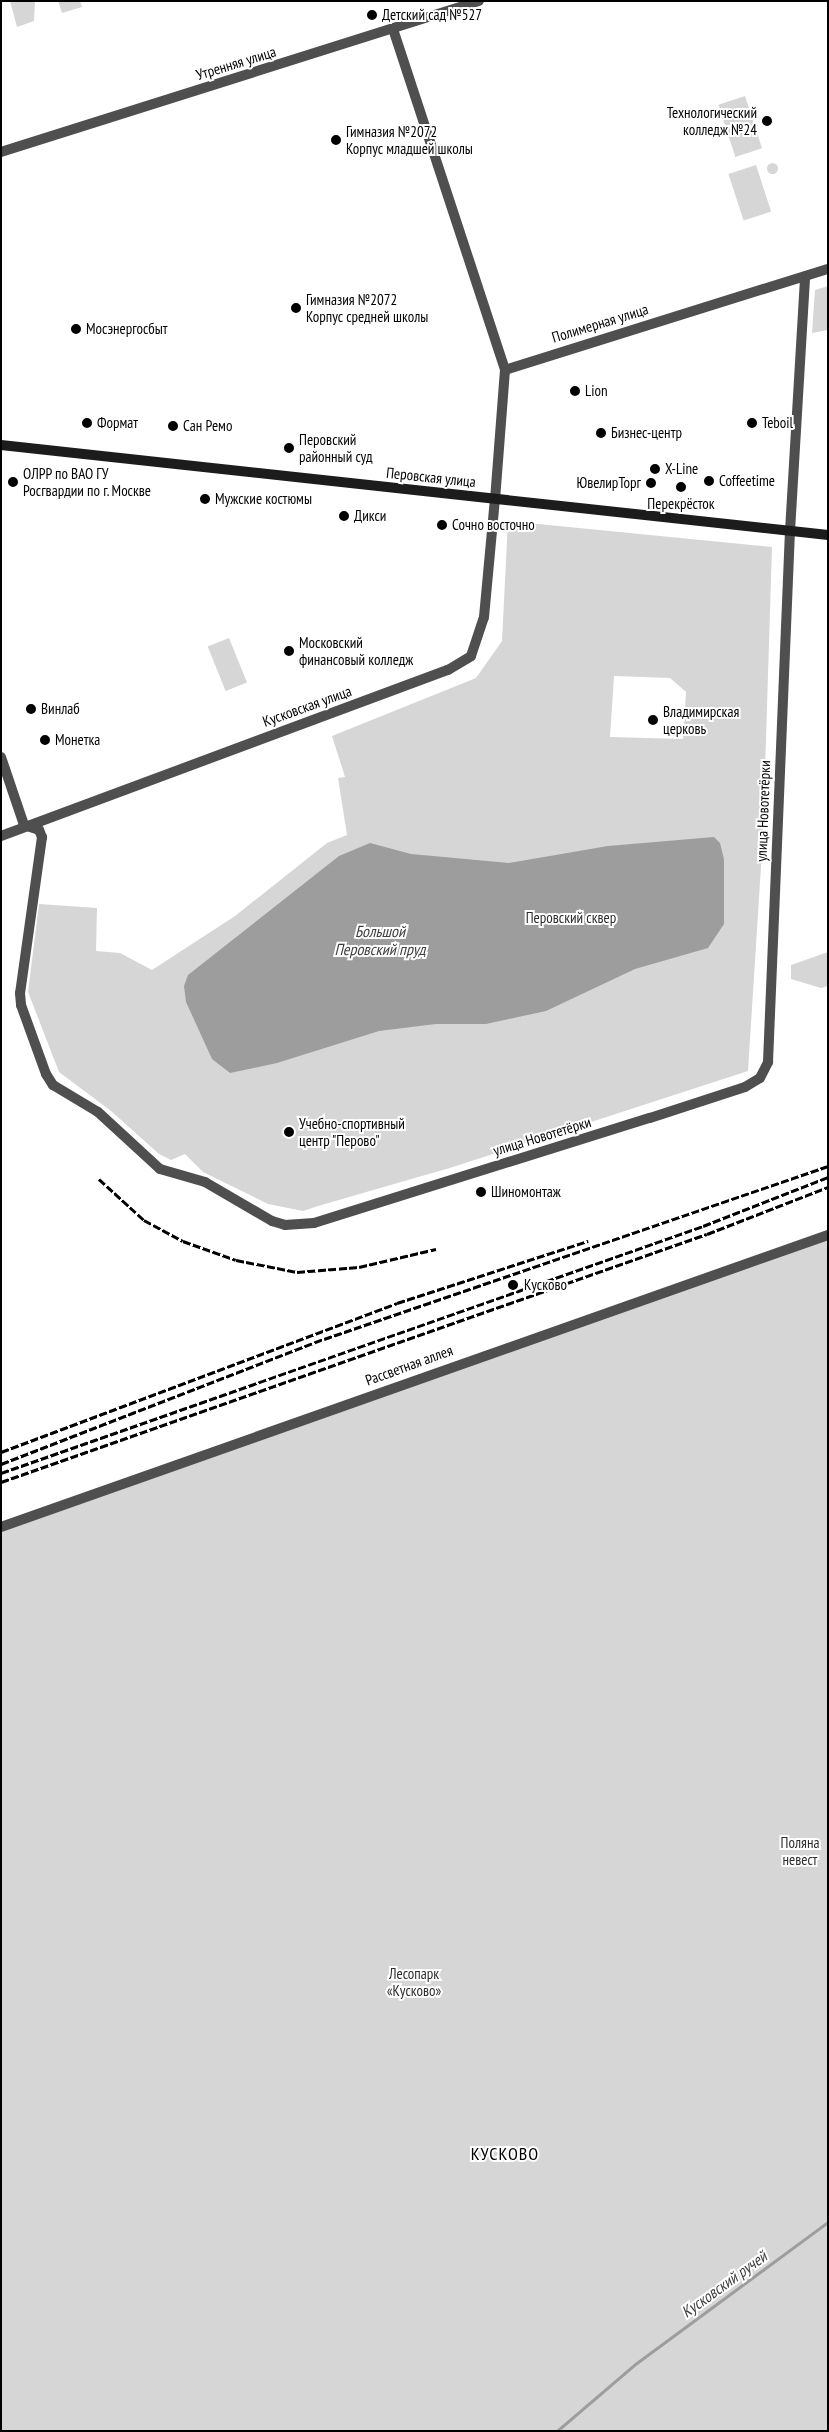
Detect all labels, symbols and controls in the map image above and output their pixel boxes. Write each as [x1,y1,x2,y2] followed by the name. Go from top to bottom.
[382,6,482,24] place label: Детский сад №527
[366,9,378,21] marker: Детский сад №527
[194,42,278,84] street label: Утренняя улица
[667,103,757,138] place label: Технологический колледж №24
[761,115,773,127] marker: Технологический колледж №24
[346,122,473,157] place label: Гимназия №2072 Корпус младшей школы
[330,134,342,146] marker: Гимназия №2072 Корпус младшей школы
[306,290,428,325] place label: Гимназия №2072 Корпус средней школы
[550,300,650,346] street label: Полимерная улица
[290,302,302,314] marker: Гимназия №2072 Корпус средней школы
[86,320,168,338] place label: Мосэнергосбыт
[70,323,82,335] marker: Мосэнергосбыт
[585,382,608,400] place label: Lion
[569,385,581,397] marker: Lion
[97,414,138,432] place label: Формат
[762,414,793,432] place label: Teboil
[81,417,93,429] marker: Формат
[183,417,232,435] place label: Сан Ремо
[746,417,758,429] marker: Teboil
[167,420,179,432] marker: Сан Ремо
[611,424,682,442] place label: Бизнес-центр
[595,427,607,439] marker: Бизнес-центр
[299,430,373,465] place label: Перовский районный суд
[283,442,295,454] marker: Перовский районный суд
[665,460,698,478] place label: X-Line
[385,463,477,491] street label: Перовская улица
[649,463,661,475] marker: X-Line
[23,464,152,499] place label: ОЛРР по ВАО ГУ Росгвардии по г. Москве
[719,472,775,490] place label: Coffeetime
[576,474,641,492] place label: ЮвелирТорг
[703,475,715,487] marker: Coffeetime
[7,476,19,488] marker: ОЛРР по ВАО ГУ Росгвардии по г. Москве
[645,477,657,489] marker: ЮвелирТорг
[675,481,687,493] marker: Перекрёсток
[215,490,312,508] place label: Мужские костюмы
[199,493,211,505] marker: Мужские костюмы
[647,495,715,513] place label: Перекрёсток
[354,507,386,525] place label: Дикси
[338,510,350,522] marker: Дикси
[452,516,535,534] place label: Сочно восточно
[436,519,448,531] marker: Сочно восточно
[299,633,413,668] place label: Московский финансовый колледж
[283,645,295,657] marker: Московский финансовый колледж
[260,682,354,730] street label: Кусковская улица
[41,700,80,718] place label: Винлаб
[663,702,739,737] place label: Владимирская церковь
[25,703,37,715] marker: Винлаб
[647,714,659,726] marker: Владимирская церковь
[55,731,100,749] place label: Монетка
[39,734,51,746] marker: Монетка
[752,760,774,862] street label: улица Новотетёрки
[526,909,616,927] park label: Перовский сквер
[334,921,426,959] water label: Большой Перовский пруд
[491,1113,593,1159] street label: улица Новотетёрки
[299,1114,405,1149] place label: Учебно-спортивный центр "Перово"
[283,1126,295,1138] marker: Учебно-спортивный центр "Перово"
[491,1183,561,1201] place label: Шиномонтаж
[475,1186,487,1198] marker: Шиномонтаж
[524,1276,567,1294] place label: Кусково
[506,1278,520,1292] marker: Кусково
[363,1341,455,1389] street label: Рассветная аллея
[781,1833,819,1868] park label: Поляна невест
[387,1964,441,1999] park label: Лесопарк «Кусково»
[470,2143,540,2165] district label: КУСКОВО
[678,2247,770,2321] water label: Кусковский ручей

